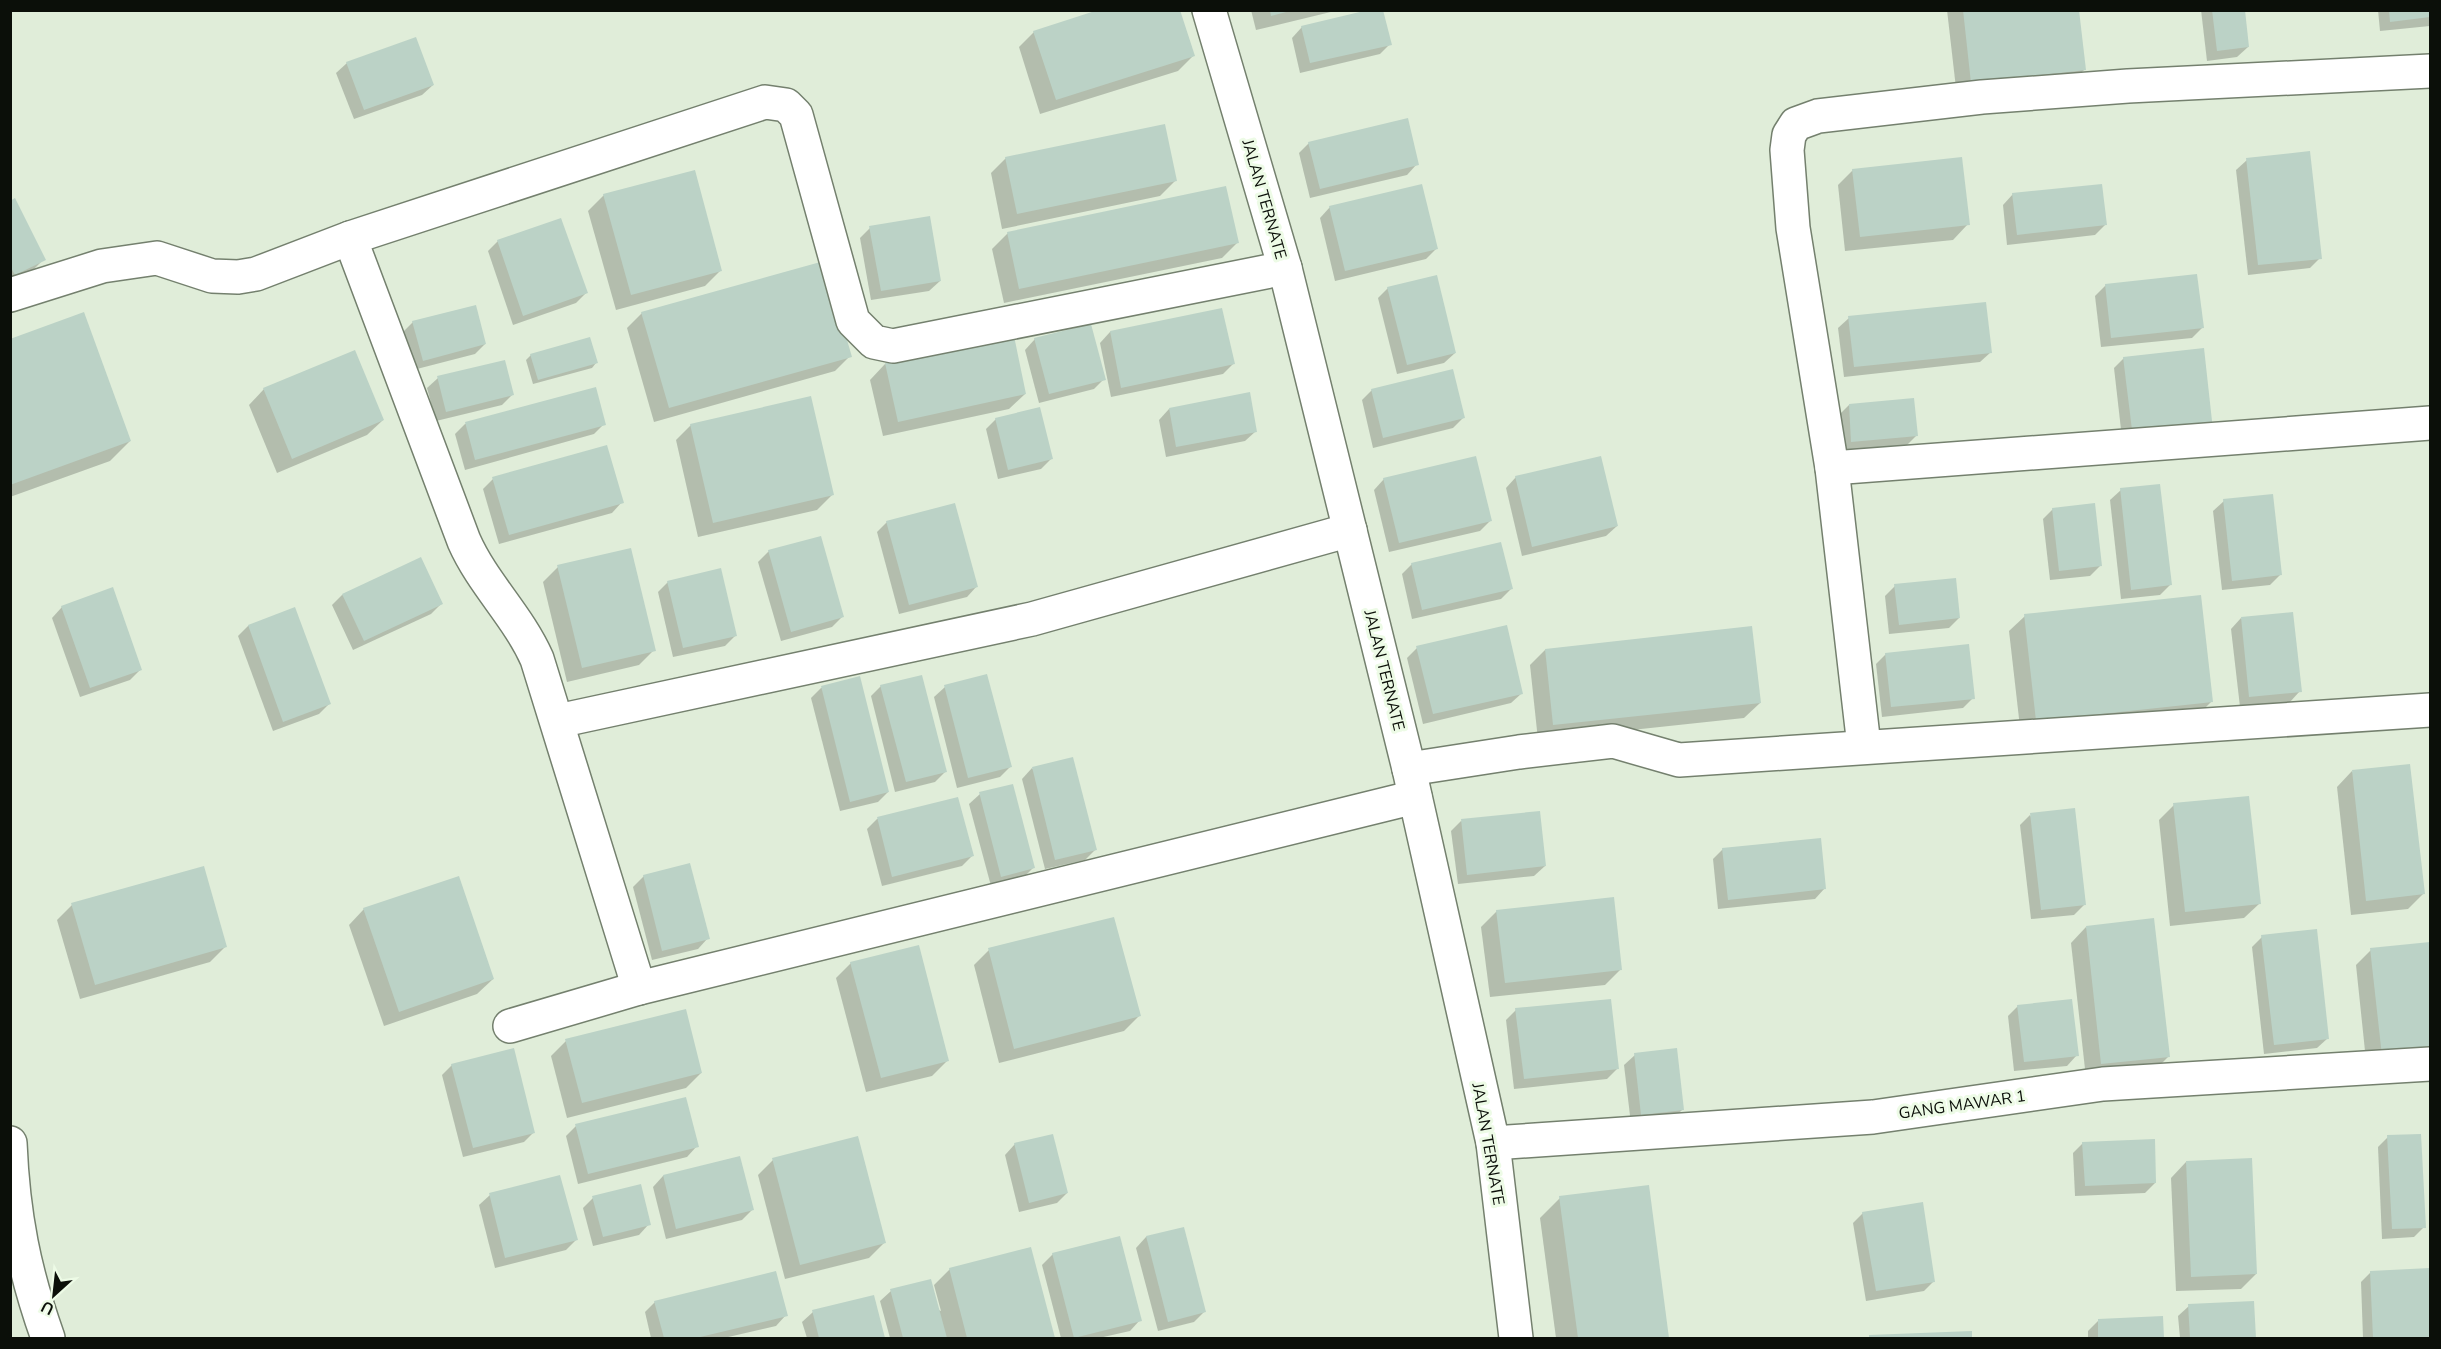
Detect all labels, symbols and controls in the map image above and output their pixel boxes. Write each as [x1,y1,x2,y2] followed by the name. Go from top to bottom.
[1236,136,1292,262] street label: JALAN TERNATE
[1358,607,1410,733] street label: JALAN TERNATE
[1466,1080,1510,1207] street label: JALAN TERNATE
[1897,1085,2027,1125] street label: GANG MAWAR 1
[24,1265,84,1325] north arrow
[37,1295,58,1320] text: U

